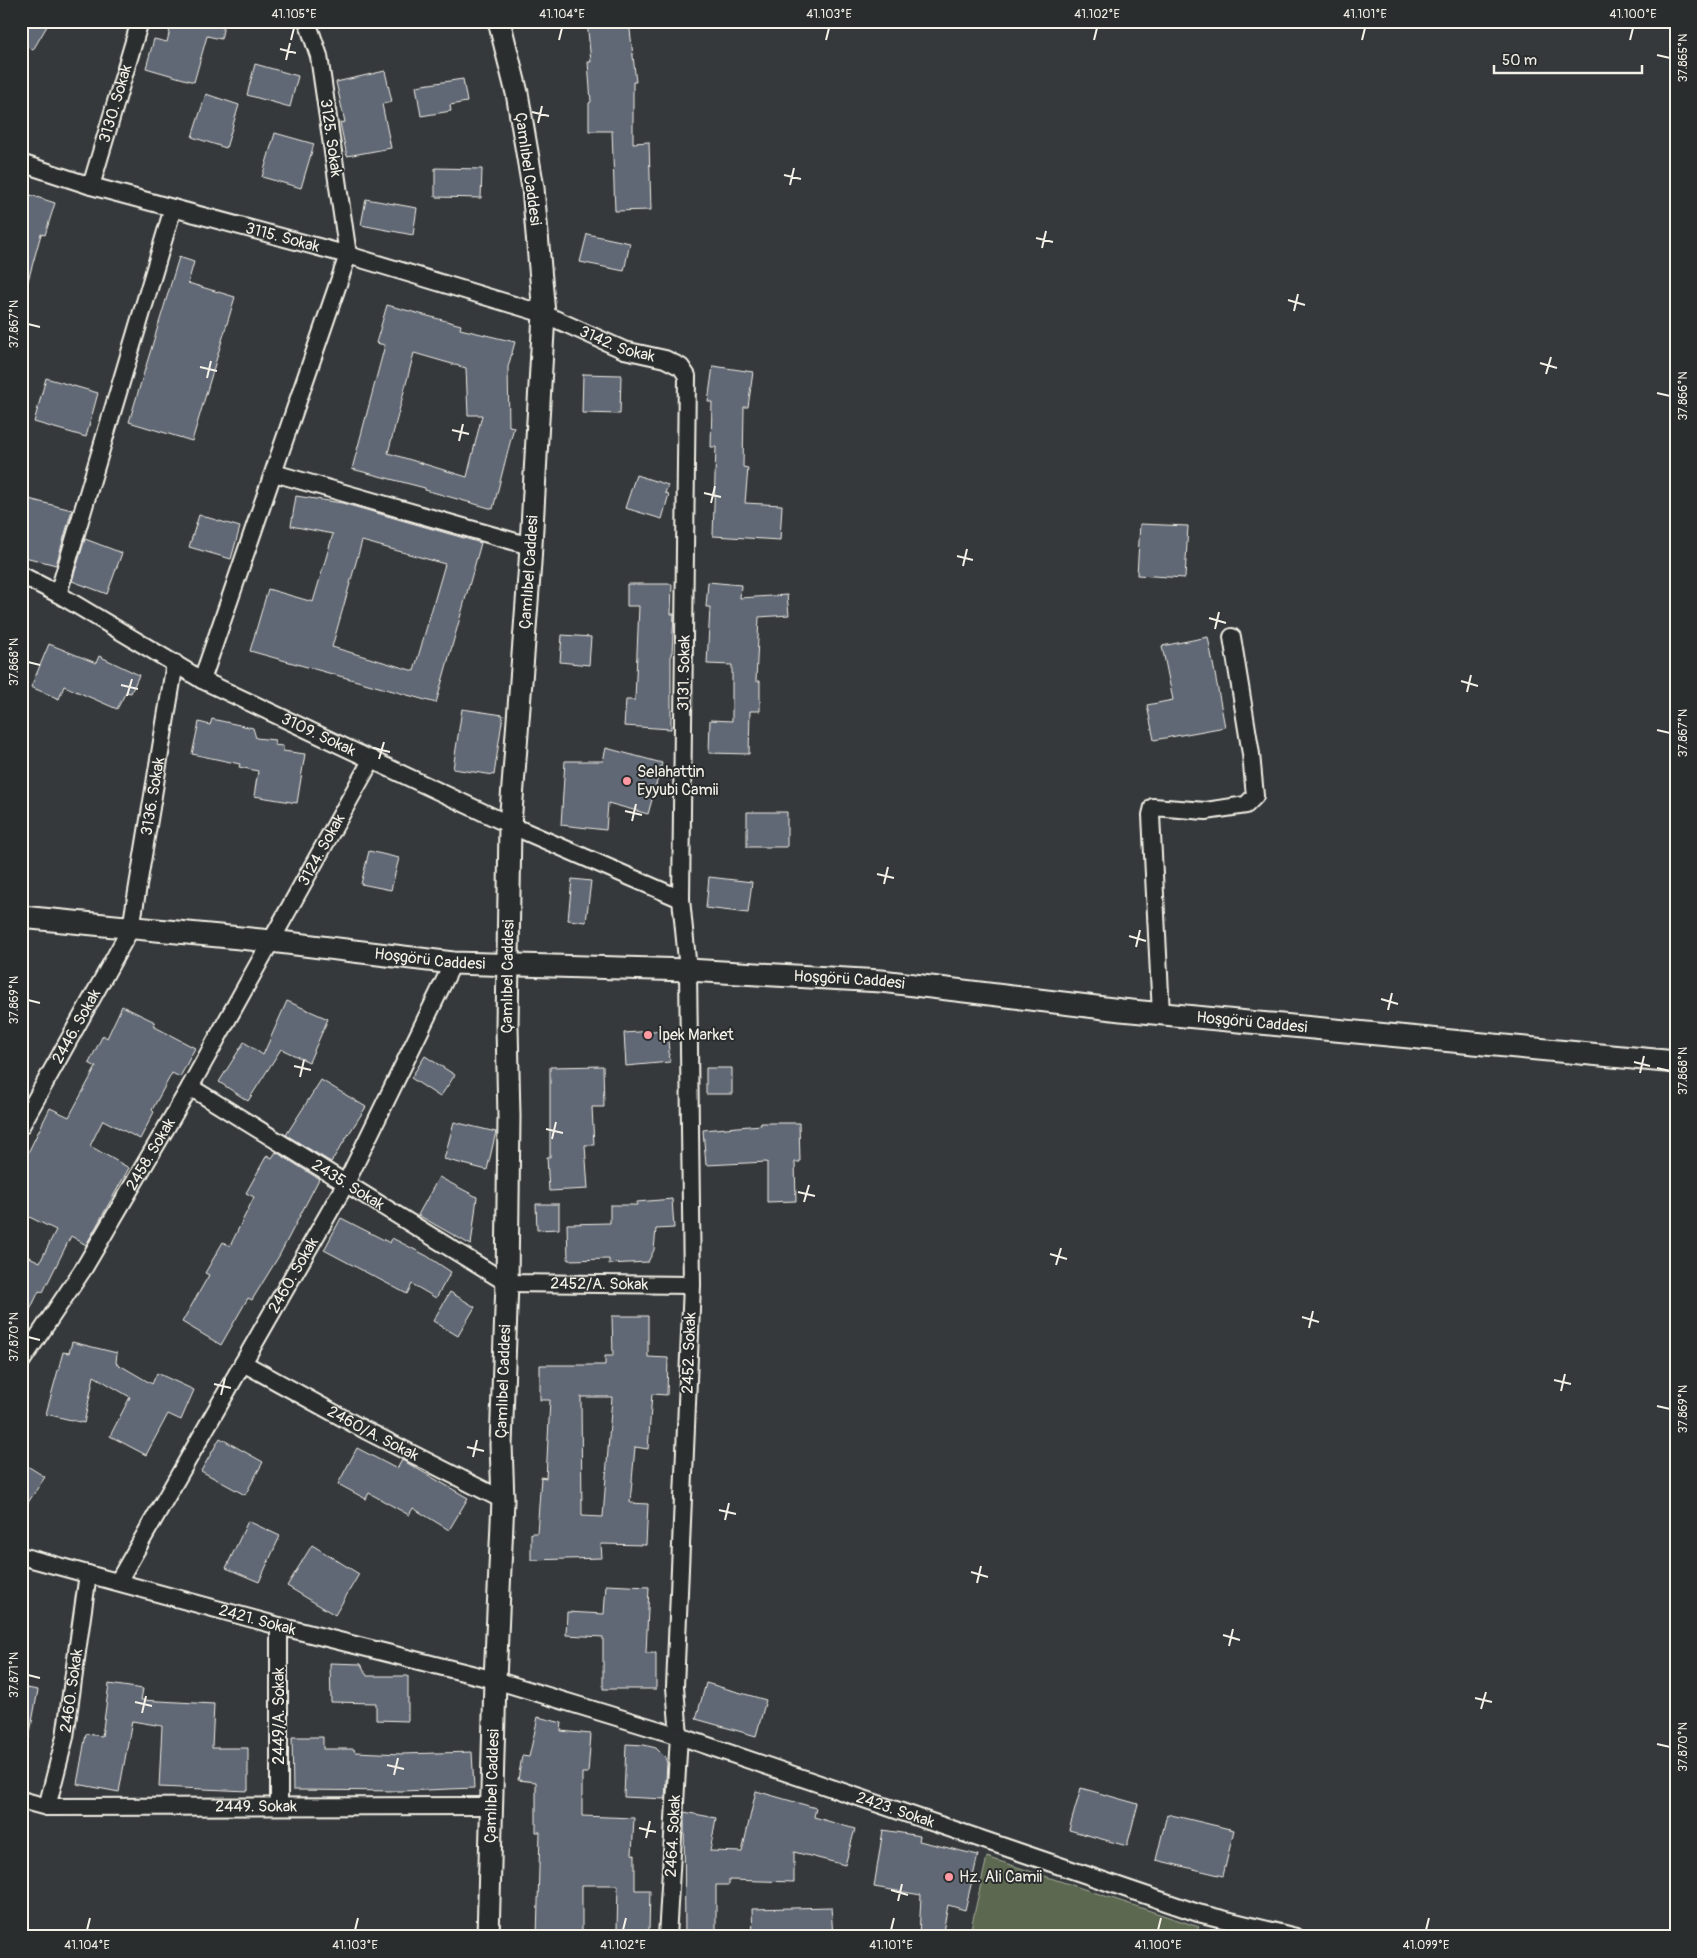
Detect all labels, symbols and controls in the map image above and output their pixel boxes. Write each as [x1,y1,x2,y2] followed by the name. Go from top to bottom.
[271,7,317,22] text: 41.105°E
[539,7,585,22] text: 41.104°E
[806,7,852,22] text: 41.103°E
[1074,7,1120,22] text: 41.102°E
[1343,7,1387,22] text: 41.101°E
[1610,7,1656,22] text: 41.100°E
[1676,34,1691,82] text: 37.865°N
[1494,42,1642,74] scale bar
[1502,51,1537,70] text: 50 m
[94,62,137,145] street label: 3130. Sokak
[316,98,346,179] street label: 3125. Sokak
[510,111,546,227] street label: Çamlıbel Caddesi
[243,218,322,257] street label: 3115. Sokak
[7,300,22,348] text: 37.867°N
[576,321,657,367] street label: 3142. Sokak
[1676,371,1691,421] text: 37.866°N
[515,515,543,630] street label: Çamlıbel Caddesi
[673,634,695,711] street label: 3131. Sokak
[7,638,22,686] text: 37.868°N
[278,709,359,761] street label: 3109. Sokak
[1676,709,1691,757] text: 37.867°N
[137,755,169,837] street label: 3136. Sokak
[637,762,719,800] place label: Selahattin Eyyubi Camii
[621,775,633,787] marker: Selahattin Eyyubi Camii
[294,810,350,889] street label: 3124. Sokak
[497,919,519,1034] street label: Çamlıbel Caddesi
[373,944,486,974] street label: Hoşgörü Caddesi
[793,966,906,994] street label: Hoşgörü Caddesi
[7,976,22,1024] text: 37.869°N
[48,985,105,1067] street label: 2446. Sokak
[1195,1007,1308,1037] street label: Hoşgörü Caddesi
[658,1025,734,1045] place label: İpek Market
[642,1029,654,1041] marker: İpek Market
[1676,1047,1691,1095] text: 37.868°N
[122,1114,180,1194] street label: 2458. Sokak
[308,1155,388,1215] street label: 2435. Sokak
[264,1233,323,1317] street label: 2460. Sokak
[550,1273,649,1295] street label: 2452/A. Sokak
[7,1312,22,1362] text: 37.870°N
[678,1312,700,1394] street label: 2452. Sokak
[491,1324,515,1439] street label: Çamlıbel Caddesi
[1676,1385,1691,1433] text: 37.869°N
[324,1401,422,1466] street label: 2460/A. Sokak
[217,1600,298,1640] street label: 2421. Sokak
[56,1647,87,1734] street label: 2460. Sokak
[7,1652,22,1698] text: 37.871°N
[269,1667,289,1765] street label: 2449/A. Sokak
[1676,1722,1691,1772] text: 37.870°N
[481,1729,504,1843] street label: Çamlıbel Caddesi
[854,1787,937,1833] street label: 2423. Sokak
[661,1794,685,1878] street label: 2464. Sokak
[215,1796,297,1817] street label: 2449. Sokak
[959,1867,1042,1887] place label: Hz. Ali Camii
[943,1871,955,1883] marker: Hz. Ali Camii
[64,1938,110,1953] text: 41.104°E
[332,1938,378,1953] text: 41.103°E
[600,1938,646,1953] text: 41.102°E
[869,1938,913,1953] text: 41.101°E
[1135,1938,1181,1953] text: 41.100°E
[1403,1938,1449,1953] text: 41.099°E

